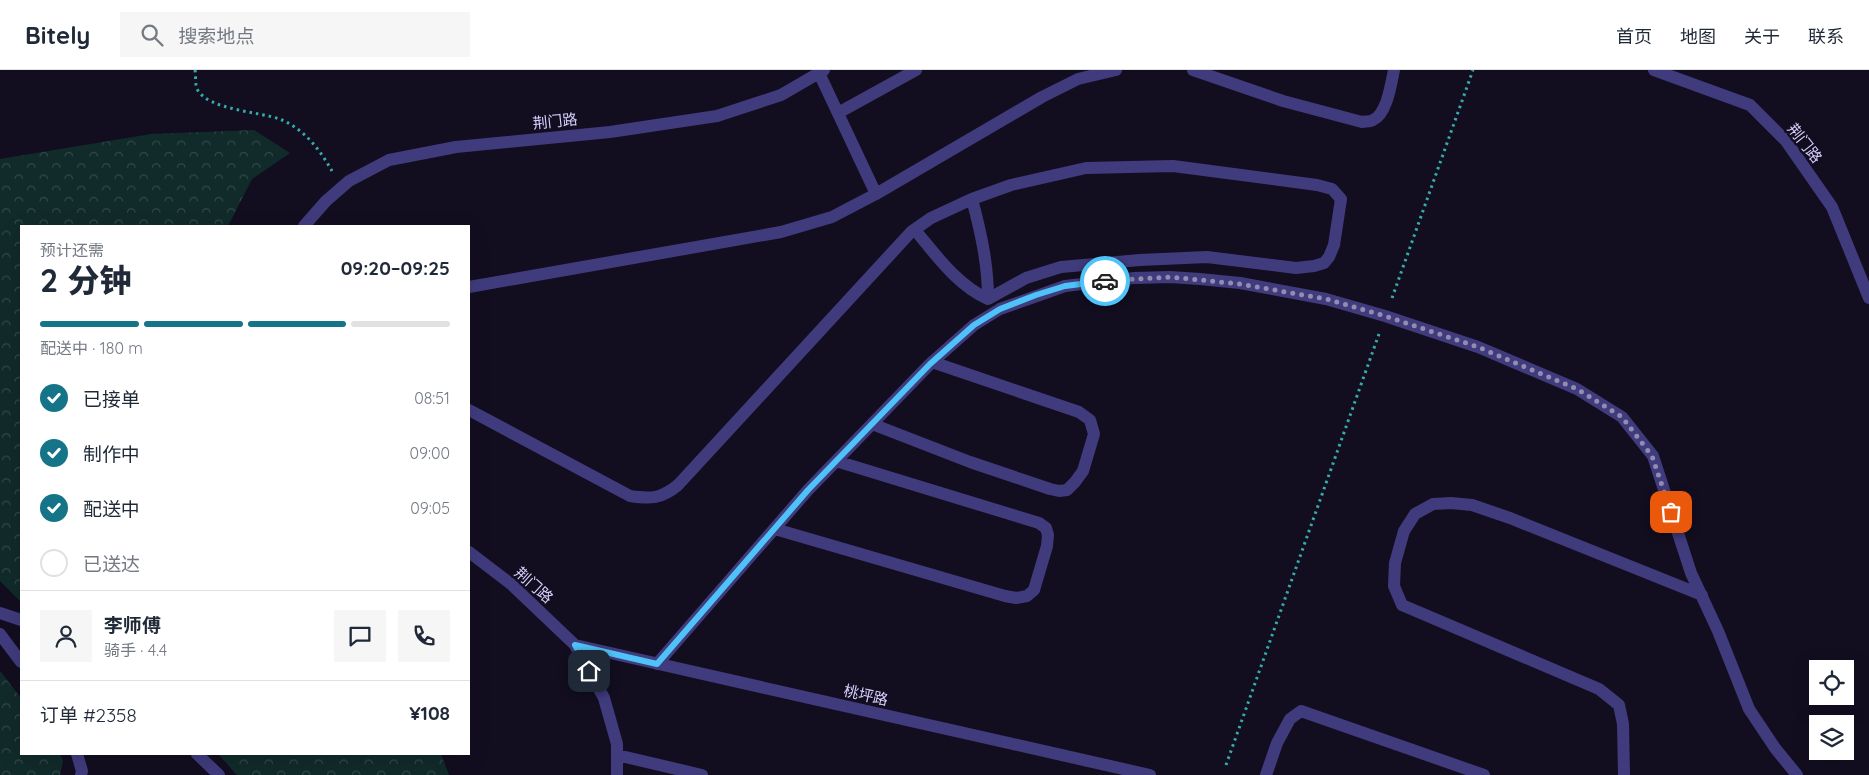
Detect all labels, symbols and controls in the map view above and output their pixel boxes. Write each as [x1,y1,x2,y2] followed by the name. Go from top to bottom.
[120,12,470,57] search box
[25,20,90,50] text: Bitely
[138,21,166,49] icon: search
[178,24,254,48] text: 搜索地点
[1616,25,1652,48] text: 首页
[1680,25,1716,48] text: 地图
[1744,25,1780,48] text: 关于
[1808,25,1844,48] text: 联系
[532,109,578,133] street label: 荆门路
[1784,119,1826,167] street label: 荆门路
[40,240,104,260] text: 预计还需
[341,256,450,280] text: 09:20–09:25
[1080,256,1130,306] courier
[40,260,131,300] text: 2 分钟
[1091,267,1119,295] icon: car
[40,338,143,358] text: 配送中 · 180 m
[40,384,68,412] icon: check
[83,387,140,411] text: 已接单
[414,388,450,408] text: 08:51
[40,439,68,467] icon: check
[83,442,140,466] text: 制作中
[410,443,450,463] text: 09:00
[1650,491,1692,533] pin
[40,494,68,522] icon: check
[83,497,140,521] text: 配送中
[410,498,450,518] text: 09:05
[1657,498,1685,526] icon: bag
[83,552,140,576] text: 已送达
[511,563,557,607] street label: 荆门路
[40,610,92,662] button: person
[334,610,386,662] button: chat
[398,610,450,662] button: phone
[104,613,161,637] text: 李师傅
[104,640,167,660] text: 骑手 · 4.4
[568,650,610,692] pin
[575,657,603,685] icon: home
[1809,660,1854,760] map controls
[1809,660,1854,705] button: locate
[842,681,890,709] street label: 桃坪路
[409,701,450,725] text: ¥108
[40,703,137,727] text: 订单 #2358
[1809,715,1854,760] button: layers

